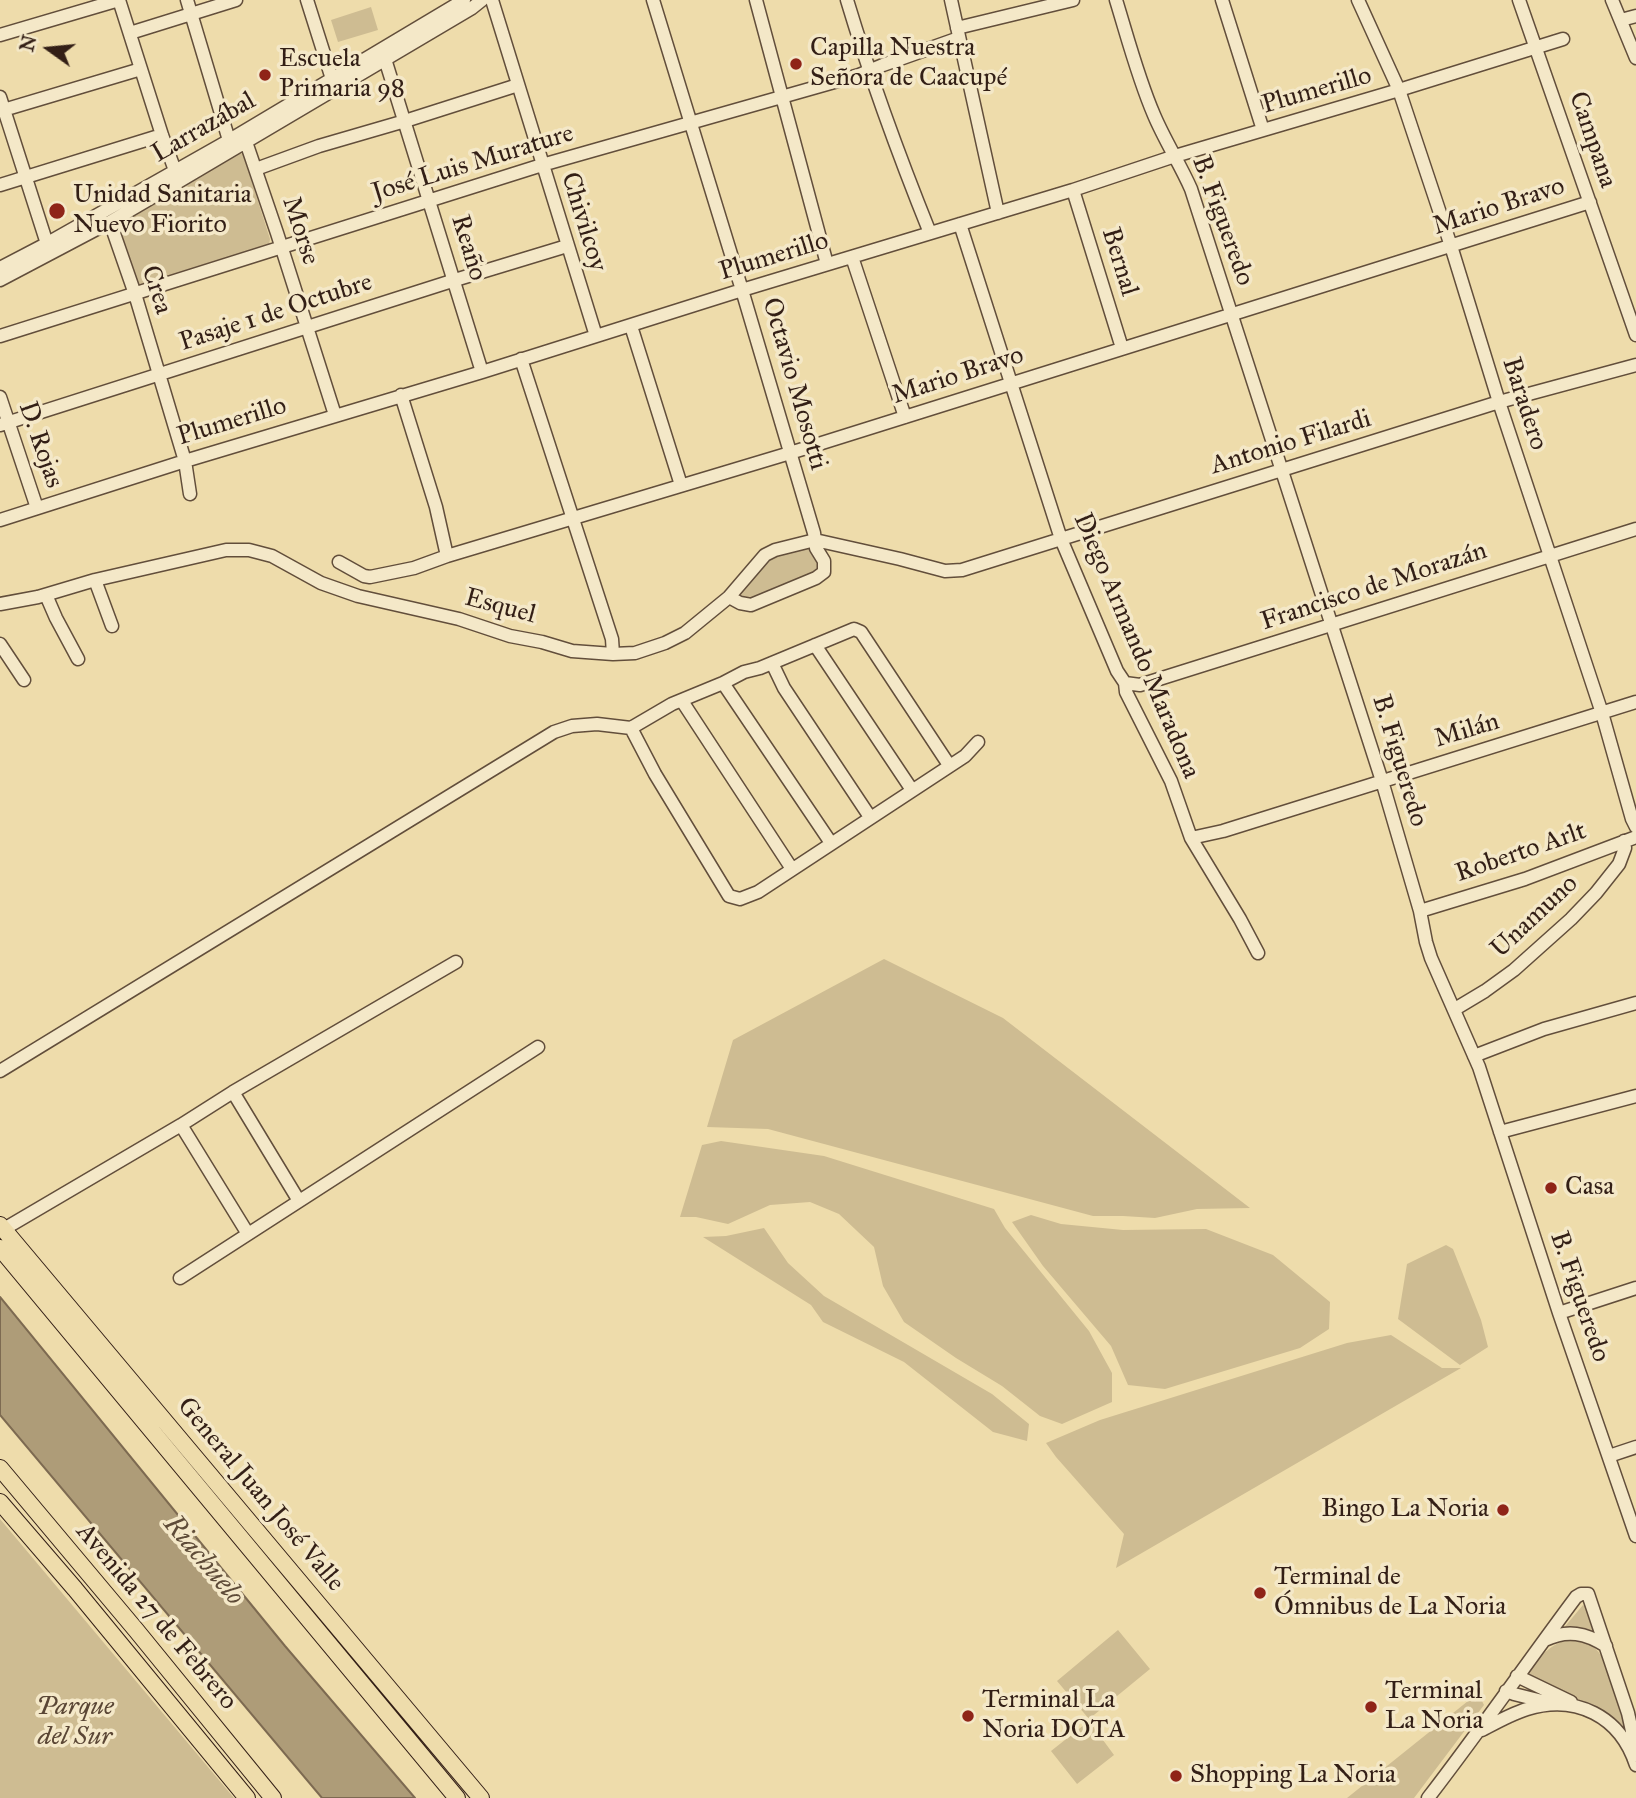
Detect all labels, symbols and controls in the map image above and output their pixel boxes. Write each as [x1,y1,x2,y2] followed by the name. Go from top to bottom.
[14,14,84,84] north arrow
[15,33,41,54] text: N
[810,33,1007,94] place label: Capilla Nuestra Señora de Caacupé
[279,44,405,106] place label: Escuela Primaria 98
[788,56,804,72] marker: Capilla Nuestra Señora de Caacupé
[1259,61,1375,121] street label: Plumerillo
[257,67,273,83] marker: Escuela Primaria 98
[147,86,261,170] street label: Larrazábal
[1561,88,1623,192] street label: Campana
[368,119,578,209] street label: José Luis Murature
[1184,152,1260,290] street label: B. Figueredo
[553,169,613,275] street label: Chivilcoy
[1429,171,1569,243] street label: Mario Bravo
[73,180,252,242] place label: Unidad Sanitaria Nuevo Fiorito
[274,193,326,269] street label: Morse
[47,201,67,221] marker: Unidad Sanitaria Nuevo Fiorito
[443,211,493,285] street label: Reaño
[1094,224,1144,300] street label: Bernal
[716,226,832,288] street label: Plumerillo
[134,262,178,318] street label: Crea
[176,267,376,359] street label: Pasaje 1 de Octubre
[755,294,833,474] street label: Octavio Mosotti
[888,340,1028,412] street label: Mario Bravo
[1494,354,1554,454] street label: Baradero
[174,391,290,453] street label: Plumerillo
[11,398,69,492] street label: D. Rojas
[1207,404,1375,482] street label: Antonio Filardi
[1066,509,1206,783] street label: Diego Armando Maradona
[1257,536,1491,638] street label: Francisco de Morazán
[461,583,539,631] street label: Esquel
[1364,691,1434,831] street label: B. Figueredo
[1431,706,1503,756] street label: Milán
[1452,816,1590,890] street label: Roberto Arlt
[1485,869,1585,965] street label: Unamuno
[1565,1172,1614,1204] place label: Casa
[1543,1180,1559,1196] marker: Casa
[1542,1228,1616,1366] street label: B. Figueredo
[170,1392,350,1598] street label: General Juan José Valle
[1321,1494,1489,1526] place label: Bingo La Noria
[1495,1502,1511,1518] marker: Bingo La Noria
[156,1509,250,1613] water label: Riachuelo
[69,1517,243,1717] street label: Avenida 27 de Febrero
[1274,1562,1506,1624] place label: Terminal de Ómnibus de La Noria
[1252,1585,1268,1601] marker: Terminal de Ómnibus de La Noria
[1385,1676,1483,1738] place label: Terminal La Noria
[982,1685,1125,1746] place label: Terminal La Noria DOTA
[36,1692,114,1754] park label: Parque del Sur
[1363,1699,1379,1715] marker: Terminal La Noria
[960,1708,976,1724] marker: Terminal La Noria DOTA
[1190,1760,1396,1792] place label: Shopping La Noria
[1168,1768,1184,1784] marker: Shopping La Noria

